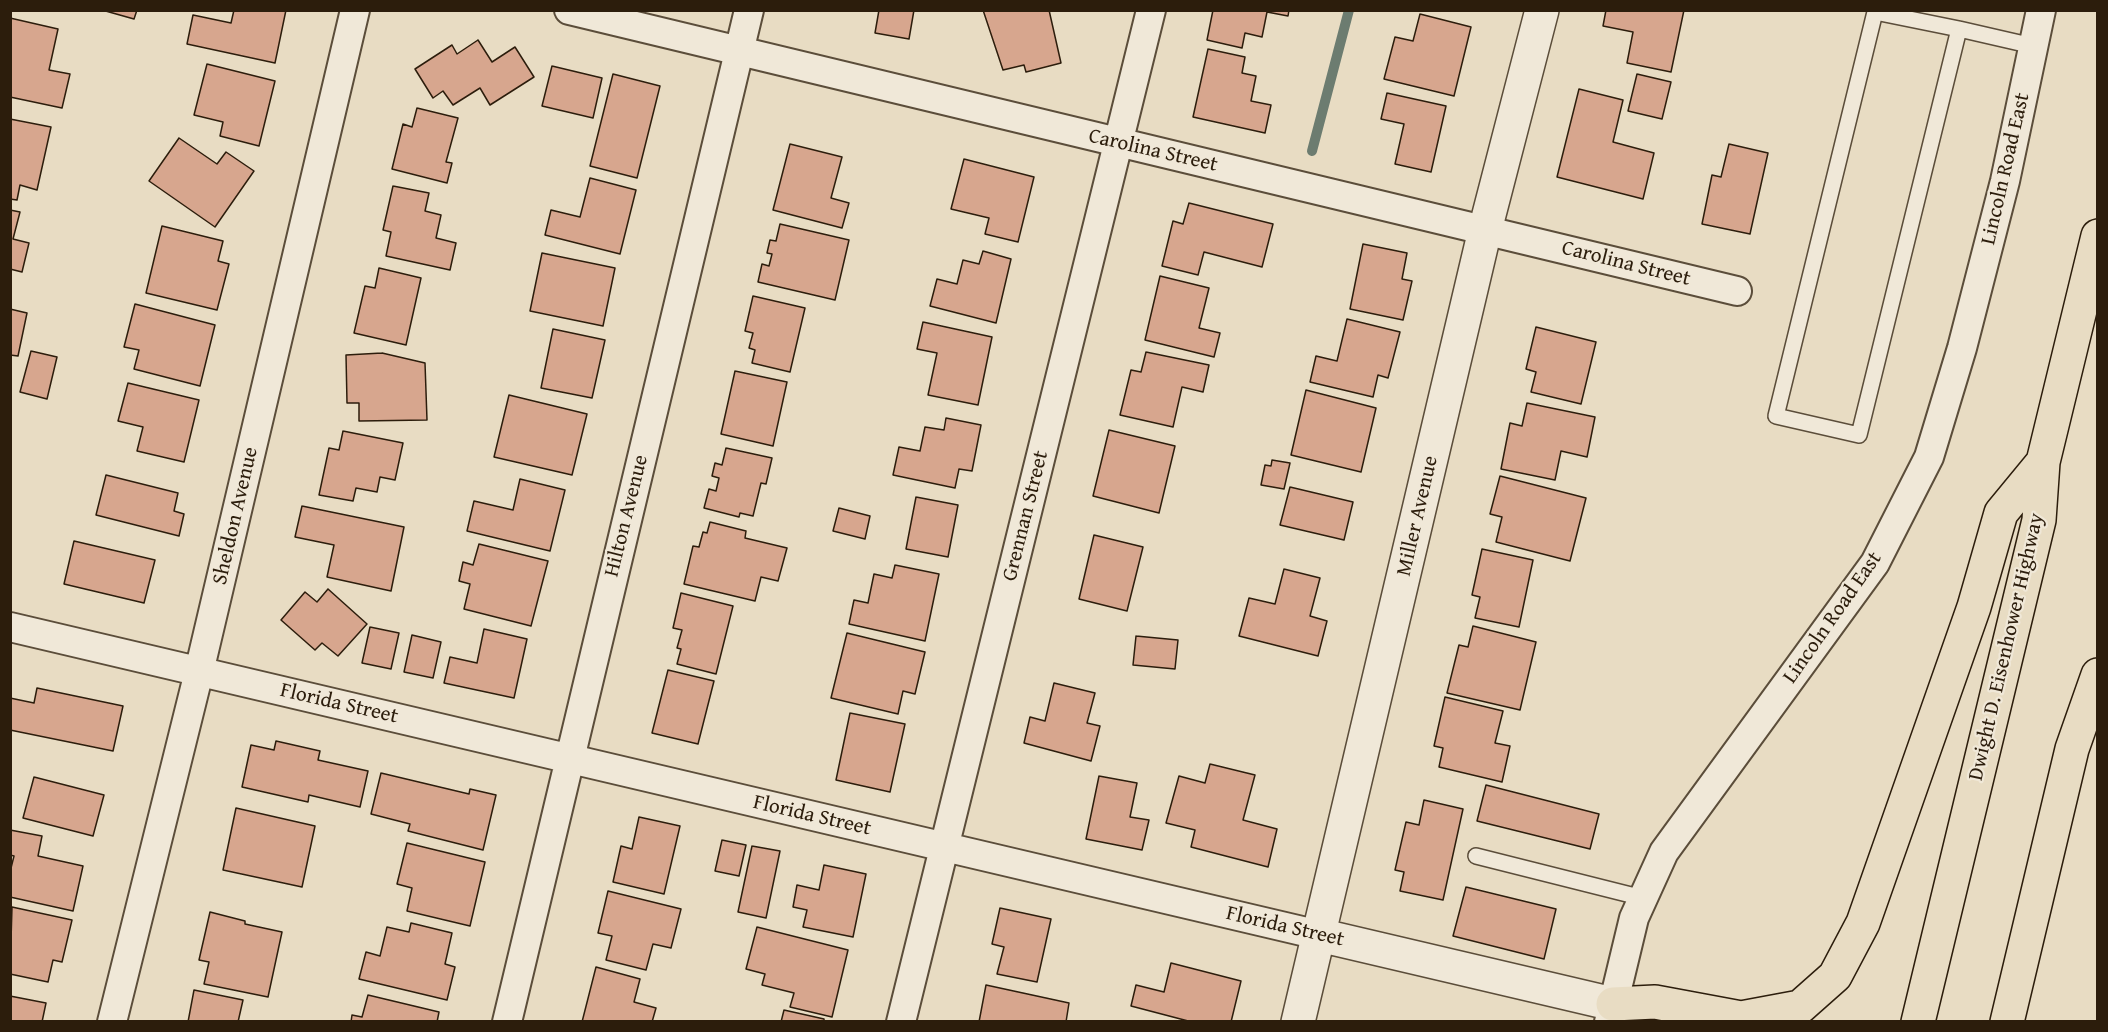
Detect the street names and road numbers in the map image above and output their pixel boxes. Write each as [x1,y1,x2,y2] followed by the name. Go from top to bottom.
[1976,91,2036,247] street label: Lincoln Road East
[1086,124,1220,178] street label: Carolina Street
[1559,236,1693,292] street label: Carolina Street
[208,445,264,587] street label: Sheldon Avenue
[998,448,1054,584] street label: Grennan Street
[600,452,654,580] street label: Hilton Avenue
[1392,453,1444,579] street label: Miller Avenue
[1964,511,2050,783] street label: Dwight D. Eisenhower Highway
[1778,547,1888,689] street label: Lincoln Road East
[278,678,400,730] street label: Florida Street
[751,790,873,842] street label: Florida Street
[1224,901,1346,953] street label: Florida Street

